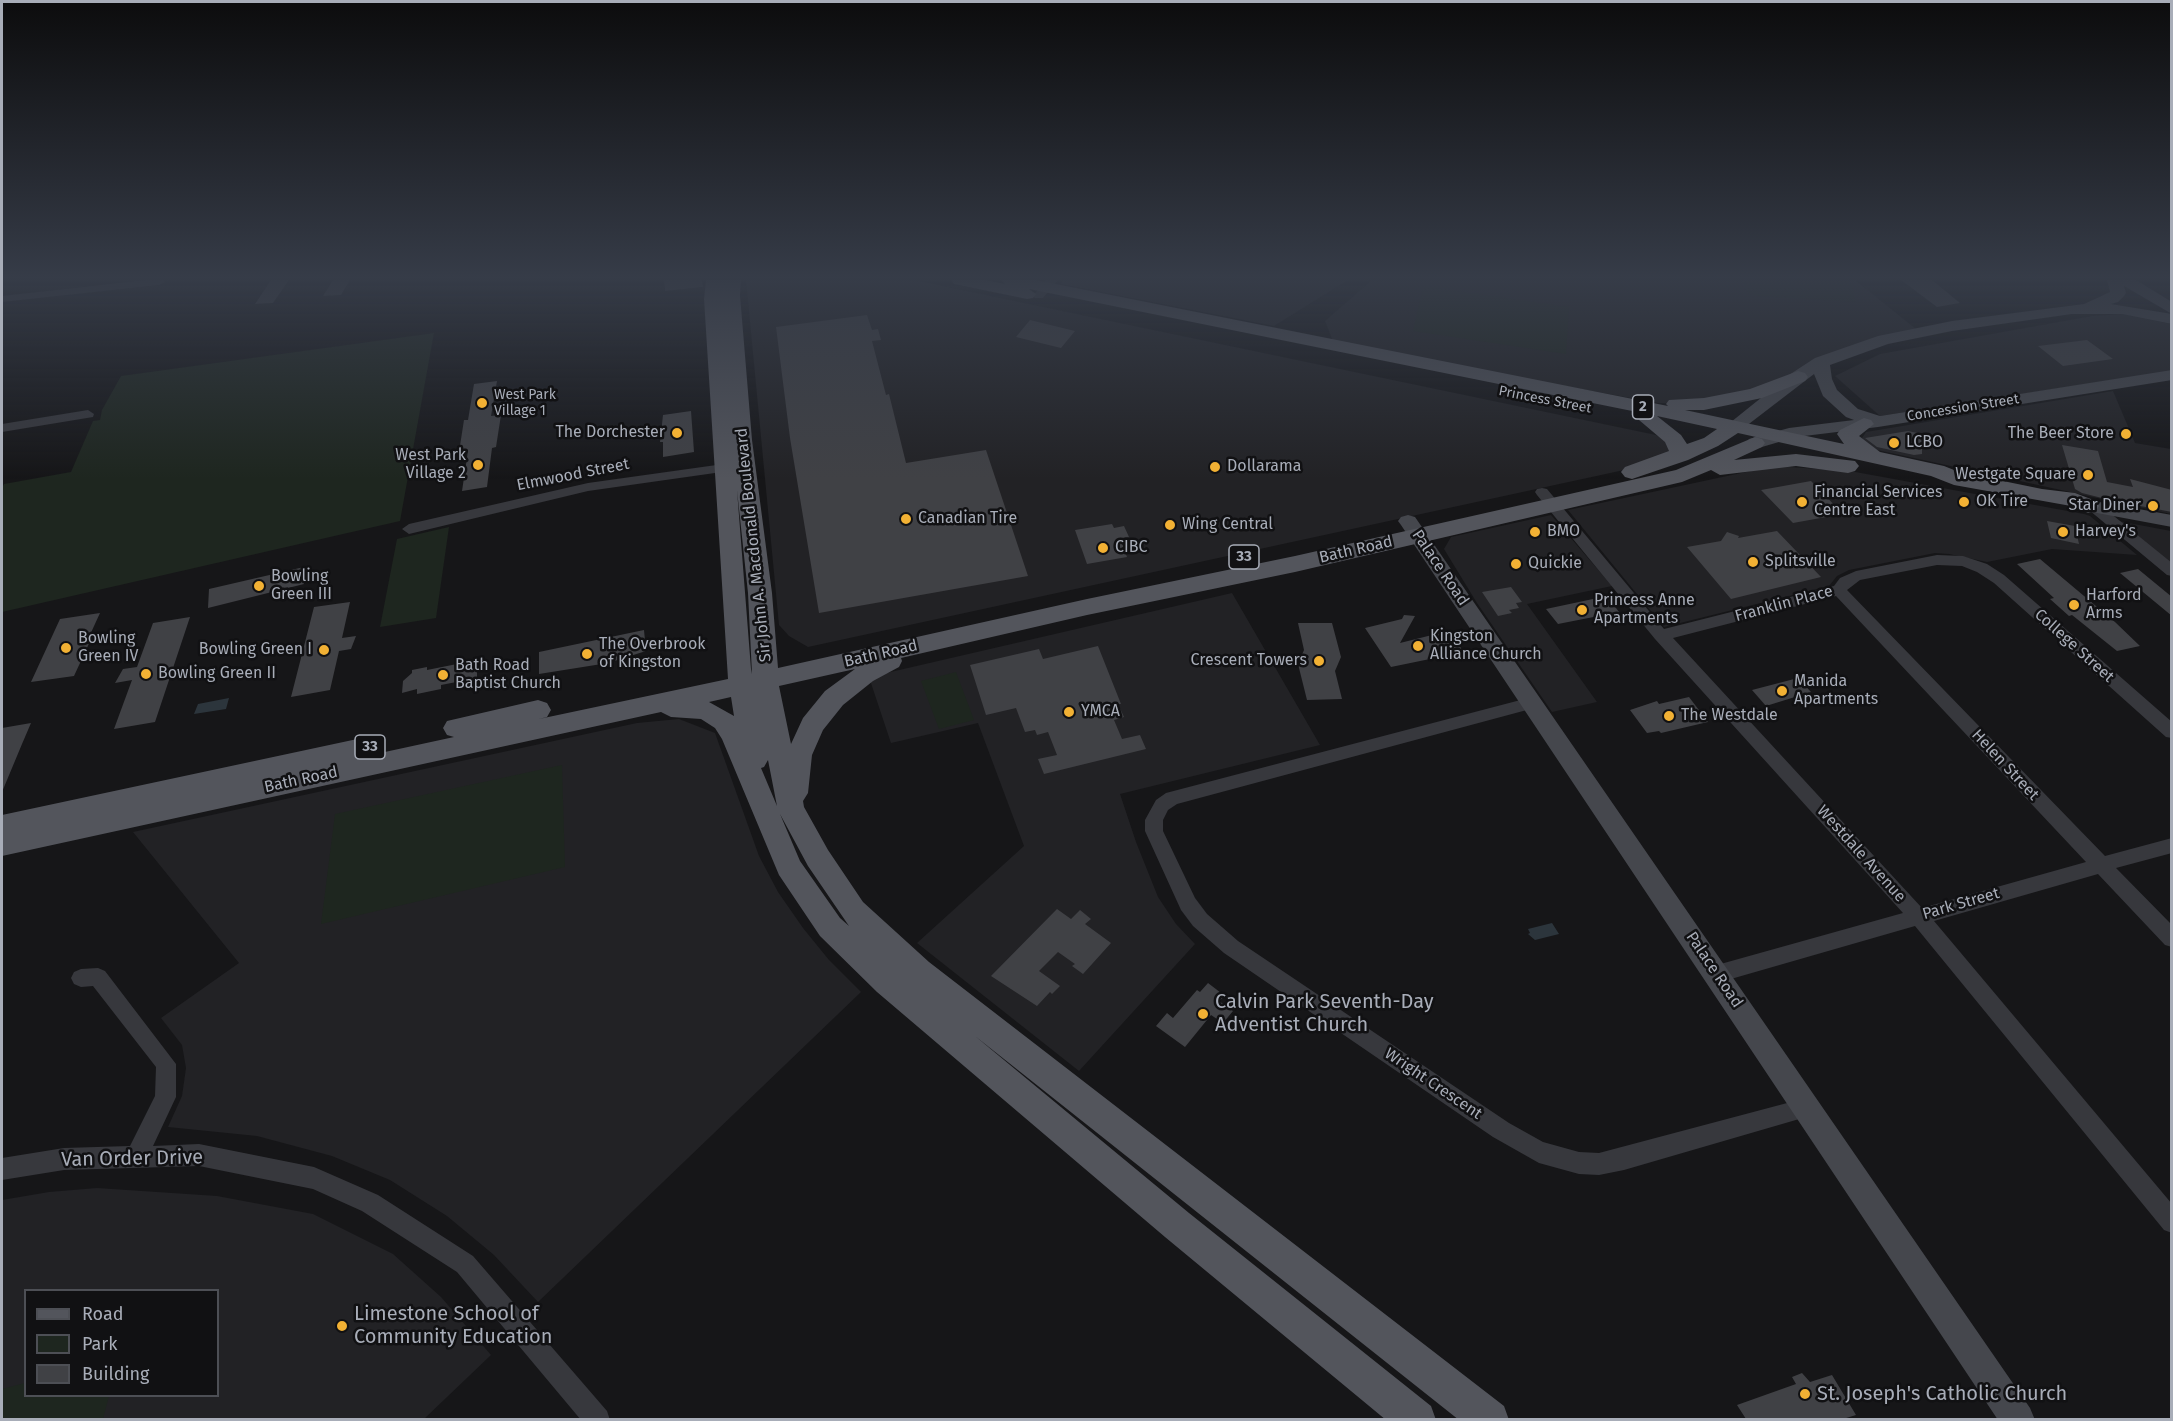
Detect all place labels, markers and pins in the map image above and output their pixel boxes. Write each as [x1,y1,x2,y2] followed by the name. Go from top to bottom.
[494,387,556,419] place label: West Park Village 1
[475,396,489,410] marker: West Park Village 1
[555,423,665,443] place label: The Dorchester
[2008,424,2114,444] place label: The Beer Store
[670,426,684,440] marker: The Dorchester
[2119,427,2133,441] marker: The Beer Store
[1906,433,1943,453] place label: LCBO
[1887,436,1901,450] marker: LCBO
[395,446,466,484] place label: West Park Village 2
[1227,457,1301,477] place label: Dollarama
[471,458,485,472] marker: West Park Village 2
[1208,460,1222,474] marker: Dollarama
[1955,465,2076,485] place label: Westgate Square
[2081,468,2095,482] marker: Westgate Square
[1814,483,1942,521] place label: Financial Services Centre East
[1976,492,2028,512] place label: OK Tire
[1795,495,1809,509] marker: Financial Services Centre East
[1957,495,1971,509] marker: OK Tire
[2068,496,2141,516] place label: Star Diner
[2146,499,2160,513] marker: Star Diner
[918,509,1017,529] place label: Canadian Tire
[899,512,913,526] marker: Canadian Tire
[1182,515,1273,535] place label: Wing Central
[1163,518,1177,532] marker: Wing Central
[1547,522,1580,542] place label: BMO
[2075,522,2136,542] place label: Harvey's
[1528,525,1542,539] marker: BMO
[2056,525,2070,539] marker: Harvey's
[1115,538,1147,558] place label: CIBC
[1096,541,1110,555] marker: CIBC
[1765,552,1836,572] place label: Splitsville
[1528,554,1582,574] place label: Quickie
[1746,555,1760,569] marker: Splitsville
[1509,557,1523,571] marker: Quickie
[271,567,332,605] place label: Bowling Green III
[252,579,266,593] marker: Bowling Green III
[2086,586,2142,624] place label: Harford Arms
[1594,591,1695,629] place label: Princess Anne Apartments
[2067,598,2081,612] marker: Harford Arms
[1575,603,1589,617] marker: Princess Anne Apartments
[1430,627,1542,665] place label: Kingston Alliance Church
[78,629,138,667] place label: Bowling Green IV
[599,635,705,673] place label: The Overbrook of Kingston
[1411,639,1425,653] marker: Kingston Alliance Church
[199,640,312,660] place label: Bowling Green I
[59,641,73,655] marker: Bowling Green IV
[317,643,331,657] marker: Bowling Green I
[580,647,594,661] marker: The Overbrook of Kingston
[1191,651,1307,671] place label: Crescent Towers
[1312,654,1326,668] marker: Crescent Towers
[455,656,561,694] place label: Bath Road Baptist Church
[158,664,276,684] place label: Bowling Green II
[139,667,153,681] marker: Bowling Green II
[436,668,450,682] marker: Bath Road Baptist Church
[1794,672,1878,710] place label: Manida Apartments
[1775,684,1789,698] marker: Manida Apartments
[1081,702,1120,722] place label: YMCA
[1062,705,1076,719] marker: YMCA
[1681,706,1778,726] place label: The Westdale
[1662,709,1676,723] marker: The Westdale
[1215,990,1434,1037] place label: Calvin Park Seventh-Day Adventist Church
[1196,1007,1210,1021] marker: Calvin Park Seventh-Day Adventist Church
[354,1302,552,1349] place label: Limestone School of Community Education
[335,1319,349,1333] marker: Limestone School of Community Education
[1817,1382,2067,1406] place label: St. Joseph's Catholic Church
[1798,1387,1812,1401] marker: St. Joseph's Catholic Church

